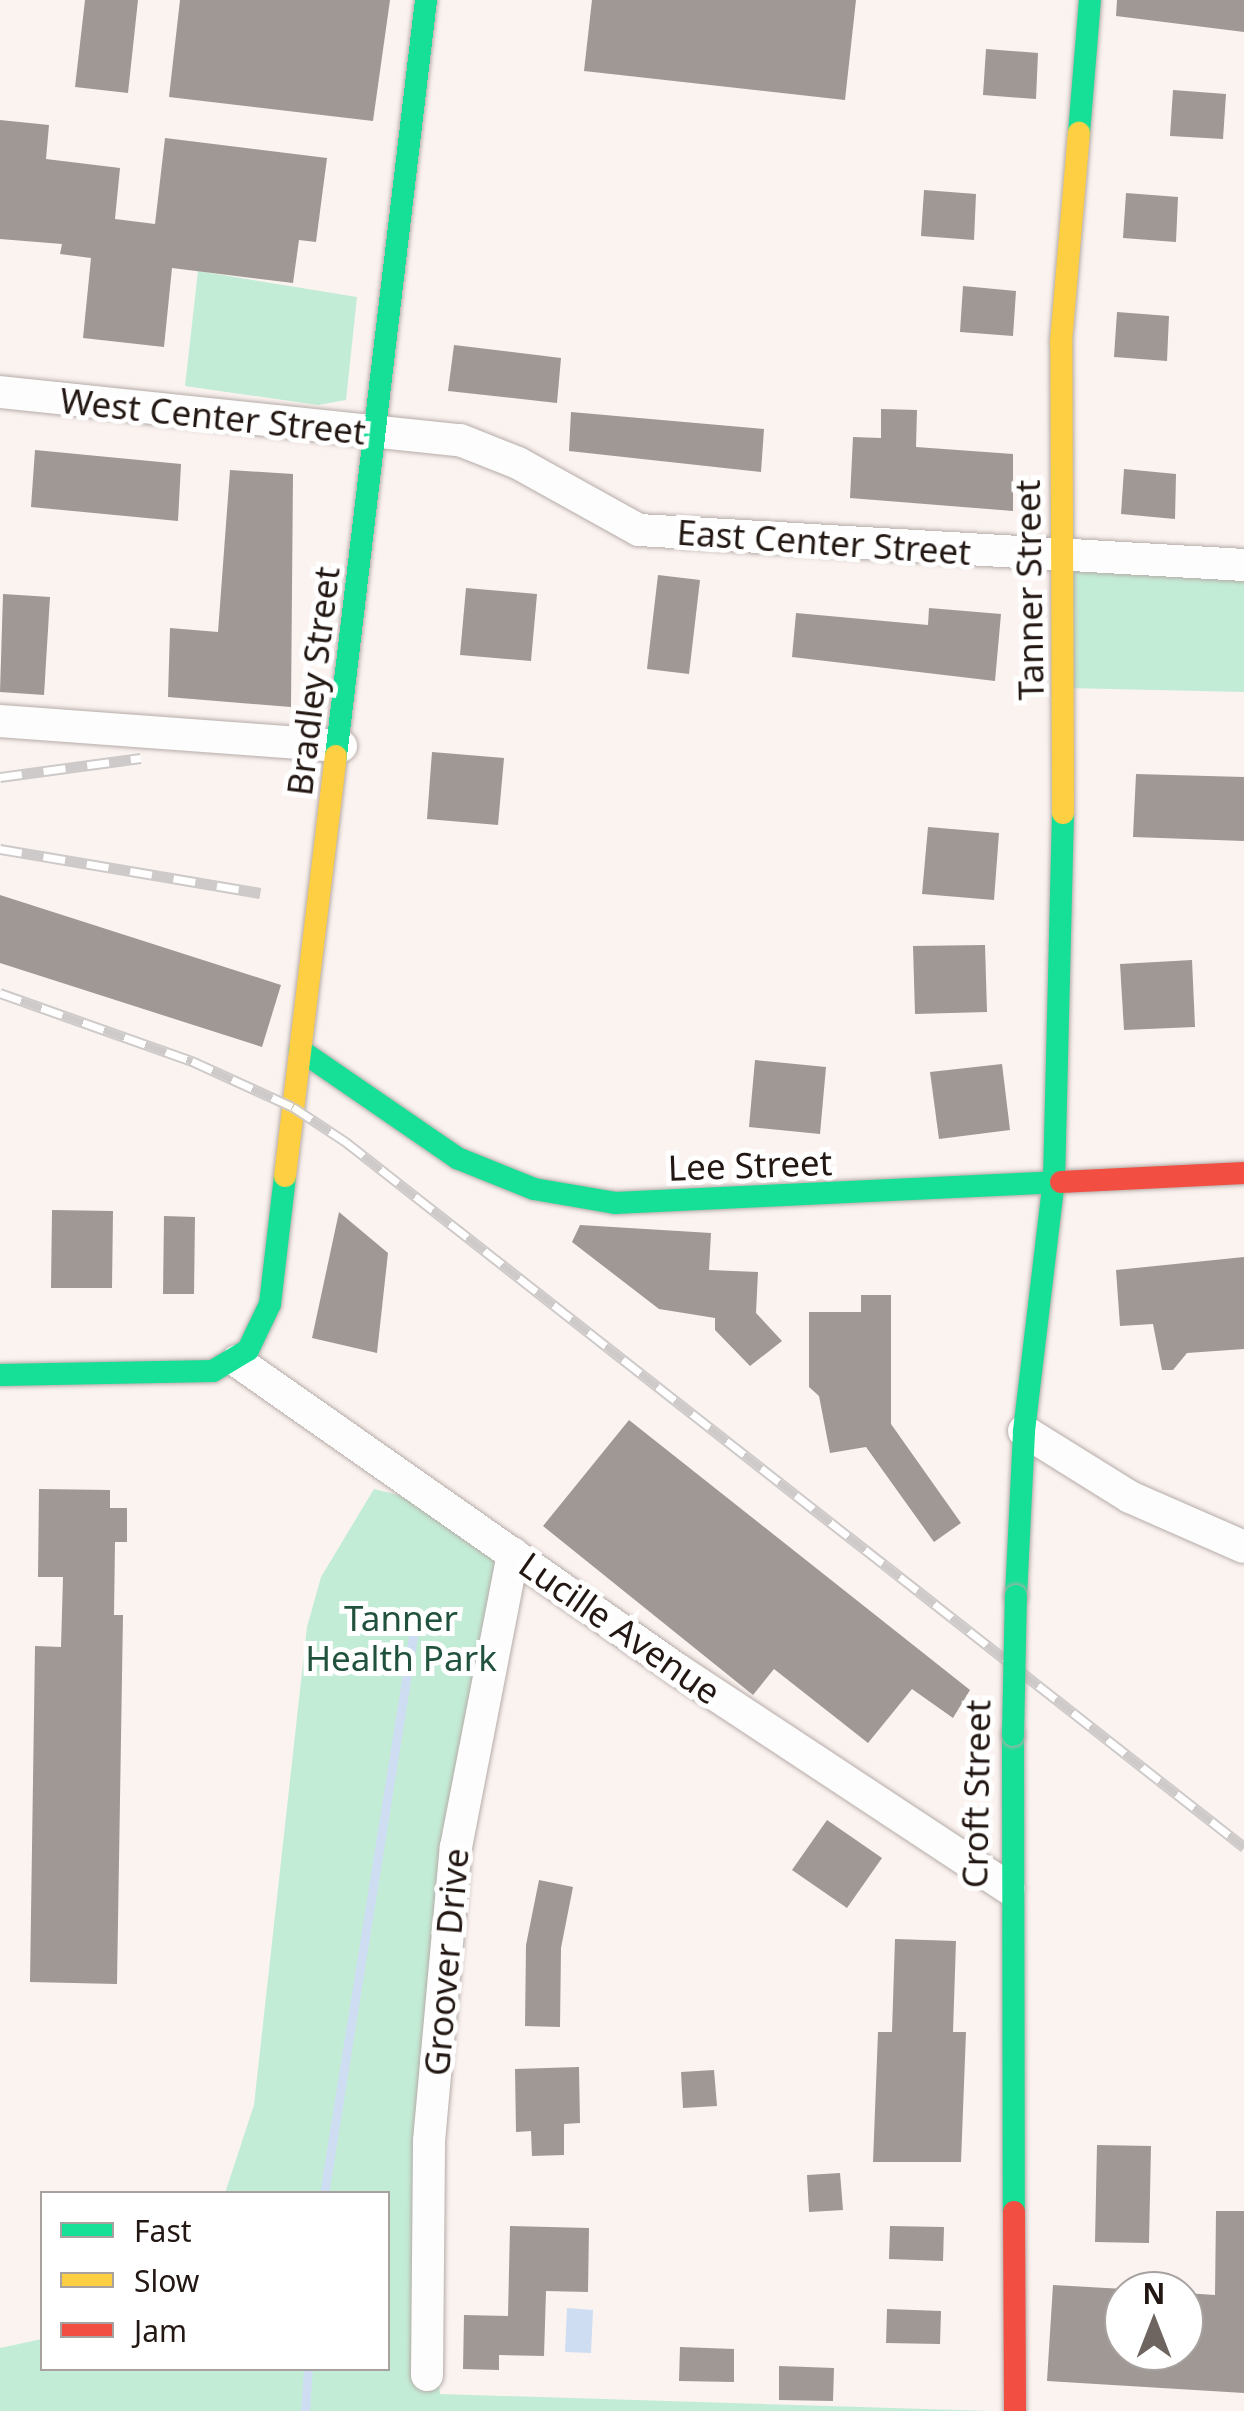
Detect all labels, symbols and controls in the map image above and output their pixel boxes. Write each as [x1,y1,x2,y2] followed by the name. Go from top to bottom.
[58,379,368,453] street label: West Center Street
[1006,479,1052,701] street label: Tanner Street
[676,511,972,573] street label: East Center Street
[278,564,348,798] street label: Bradley Street
[667,1141,833,1189] street label: Lee Street
[511,1543,729,1713] street label: Lucille Avenue
[305,1597,497,1679] park label: Tanner Health Park
[953,1699,999,1889] street label: Croft Street
[415,1846,477,2078] street label: Groover Drive
[40,2191,390,2371] legend
[134,2210,192,2251] text: Fast
[134,2260,199,2301] text: Slow
[1104,2271,1204,2371] north arrow
[1143,2274,1165,2312] text: N
[134,2310,187,2351] text: Jam

